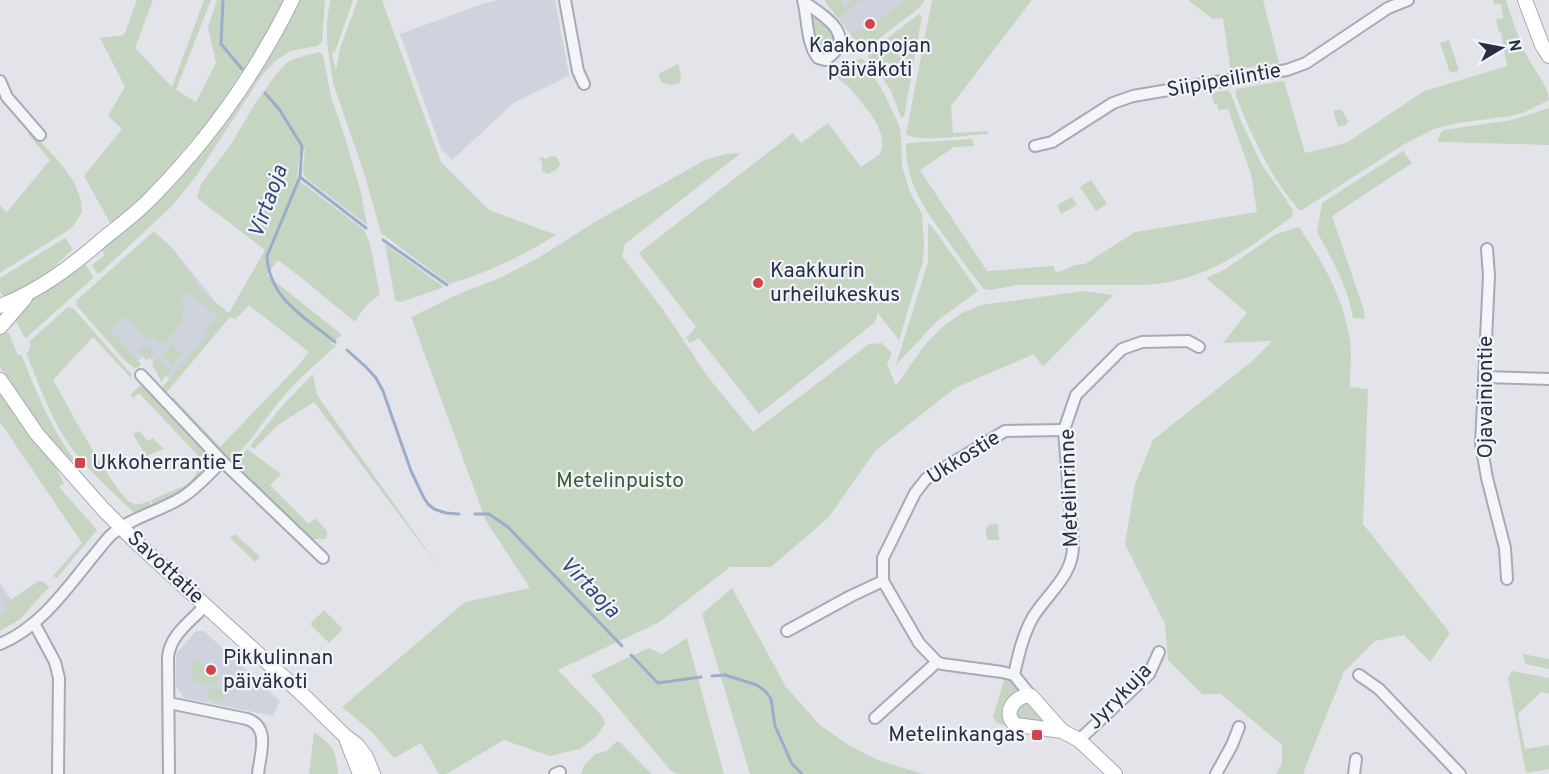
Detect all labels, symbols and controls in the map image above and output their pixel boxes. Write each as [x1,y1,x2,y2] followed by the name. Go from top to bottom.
[863,17,877,31] marker: Kaakonpojan päiväkoti
[1471,18,1531,78] north arrow
[809,33,931,84] place label: Kaakonpojan päiväkoti
[1503,38,1525,53] text: N
[1165,58,1283,104] street label: Siipipeilintie
[243,161,295,242] water label: Virtaoja
[770,258,900,309] place label: Kaakkurin urheilukeskus
[751,276,765,290] marker: Kaakkurin urheilukeskus
[1473,336,1500,458] street label: Ojavainiontie
[922,425,1006,491] street label: Ukkostie
[1054,428,1086,548] street label: Metelinrinne
[92,450,244,477] place label: Ukkoherrantie E
[73,456,87,470] marker: Ukkoherrantie E
[556,468,684,495] park label: Metelinpuisto
[121,525,209,611] street label: Savottatie
[553,551,625,625] water label: Virtaoja
[223,645,333,696] place label: Pikkulinnan päiväkoti
[1082,658,1158,736] street label: Jyrykuja
[204,663,218,677] marker: Pikkulinnan päiväkoti
[888,722,1025,749] place label: Metelinkangas
[1030,728,1044,742] marker: Metelinkangas

